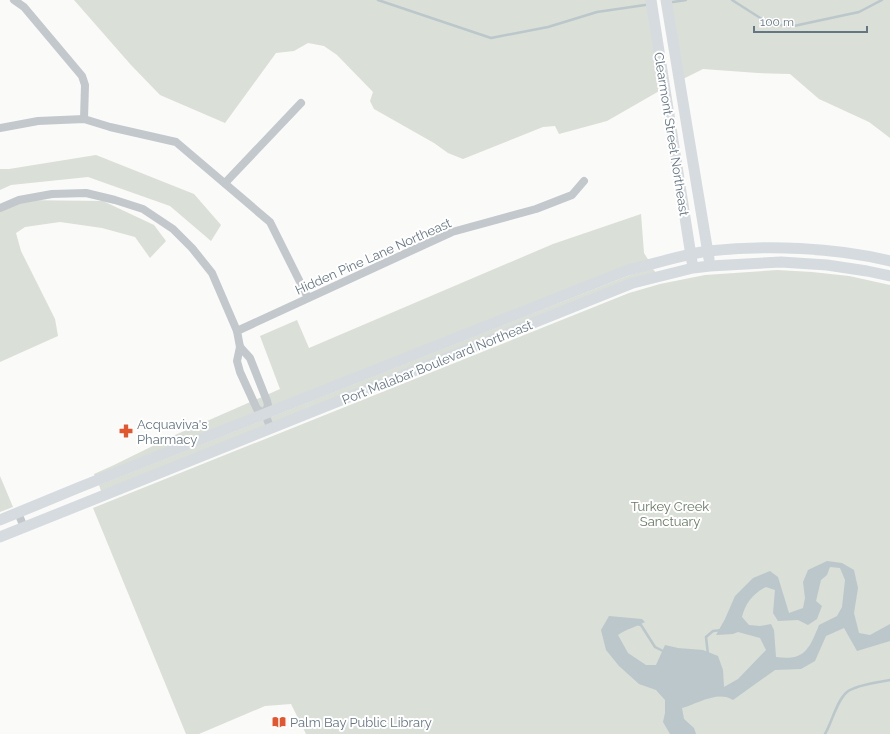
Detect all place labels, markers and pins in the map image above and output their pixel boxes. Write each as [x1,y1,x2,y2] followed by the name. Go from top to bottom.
[137,417,207,447] place label: Acquaviva's Pharmacy
[118,423,134,439] pharmacy icon: Acquaviva's Pharmacy
[271,714,287,730] library icon: Palm Bay Public Library
[290,715,432,730] place label: Palm Bay Public Library

